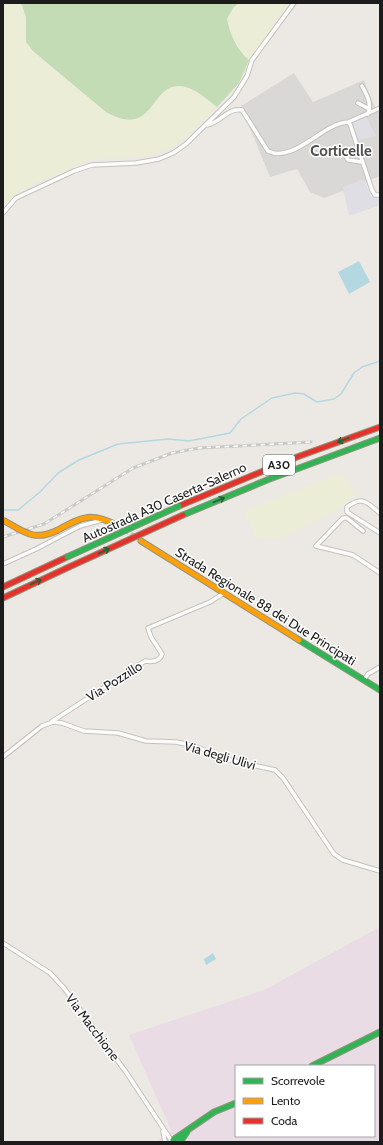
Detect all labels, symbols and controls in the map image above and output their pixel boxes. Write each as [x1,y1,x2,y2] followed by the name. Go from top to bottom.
[310,142,372,160] district label: Corticelle
[338,437,350,445] one-way arrow
[263,455,295,475] road number: A30
[79,458,249,546] street label: Autostrada A30 Caserta-Salerno
[213,496,225,503] one-way arrow
[173,544,359,668] street label: Strada Regionale 88 dei Due Principati
[98,547,110,554] one-way arrow
[30,578,42,586] one-way arrow
[83,658,145,704] street label: Via Pozzillo
[182,737,258,773] street label: Via degli Ulivi
[63,990,124,1064] street label: Via Macchione
[235,1065,375,1137] legend
[271,1073,325,1088] text: Scorrevole
[271,1093,301,1108] text: Lento
[271,1113,297,1128] text: Coda

